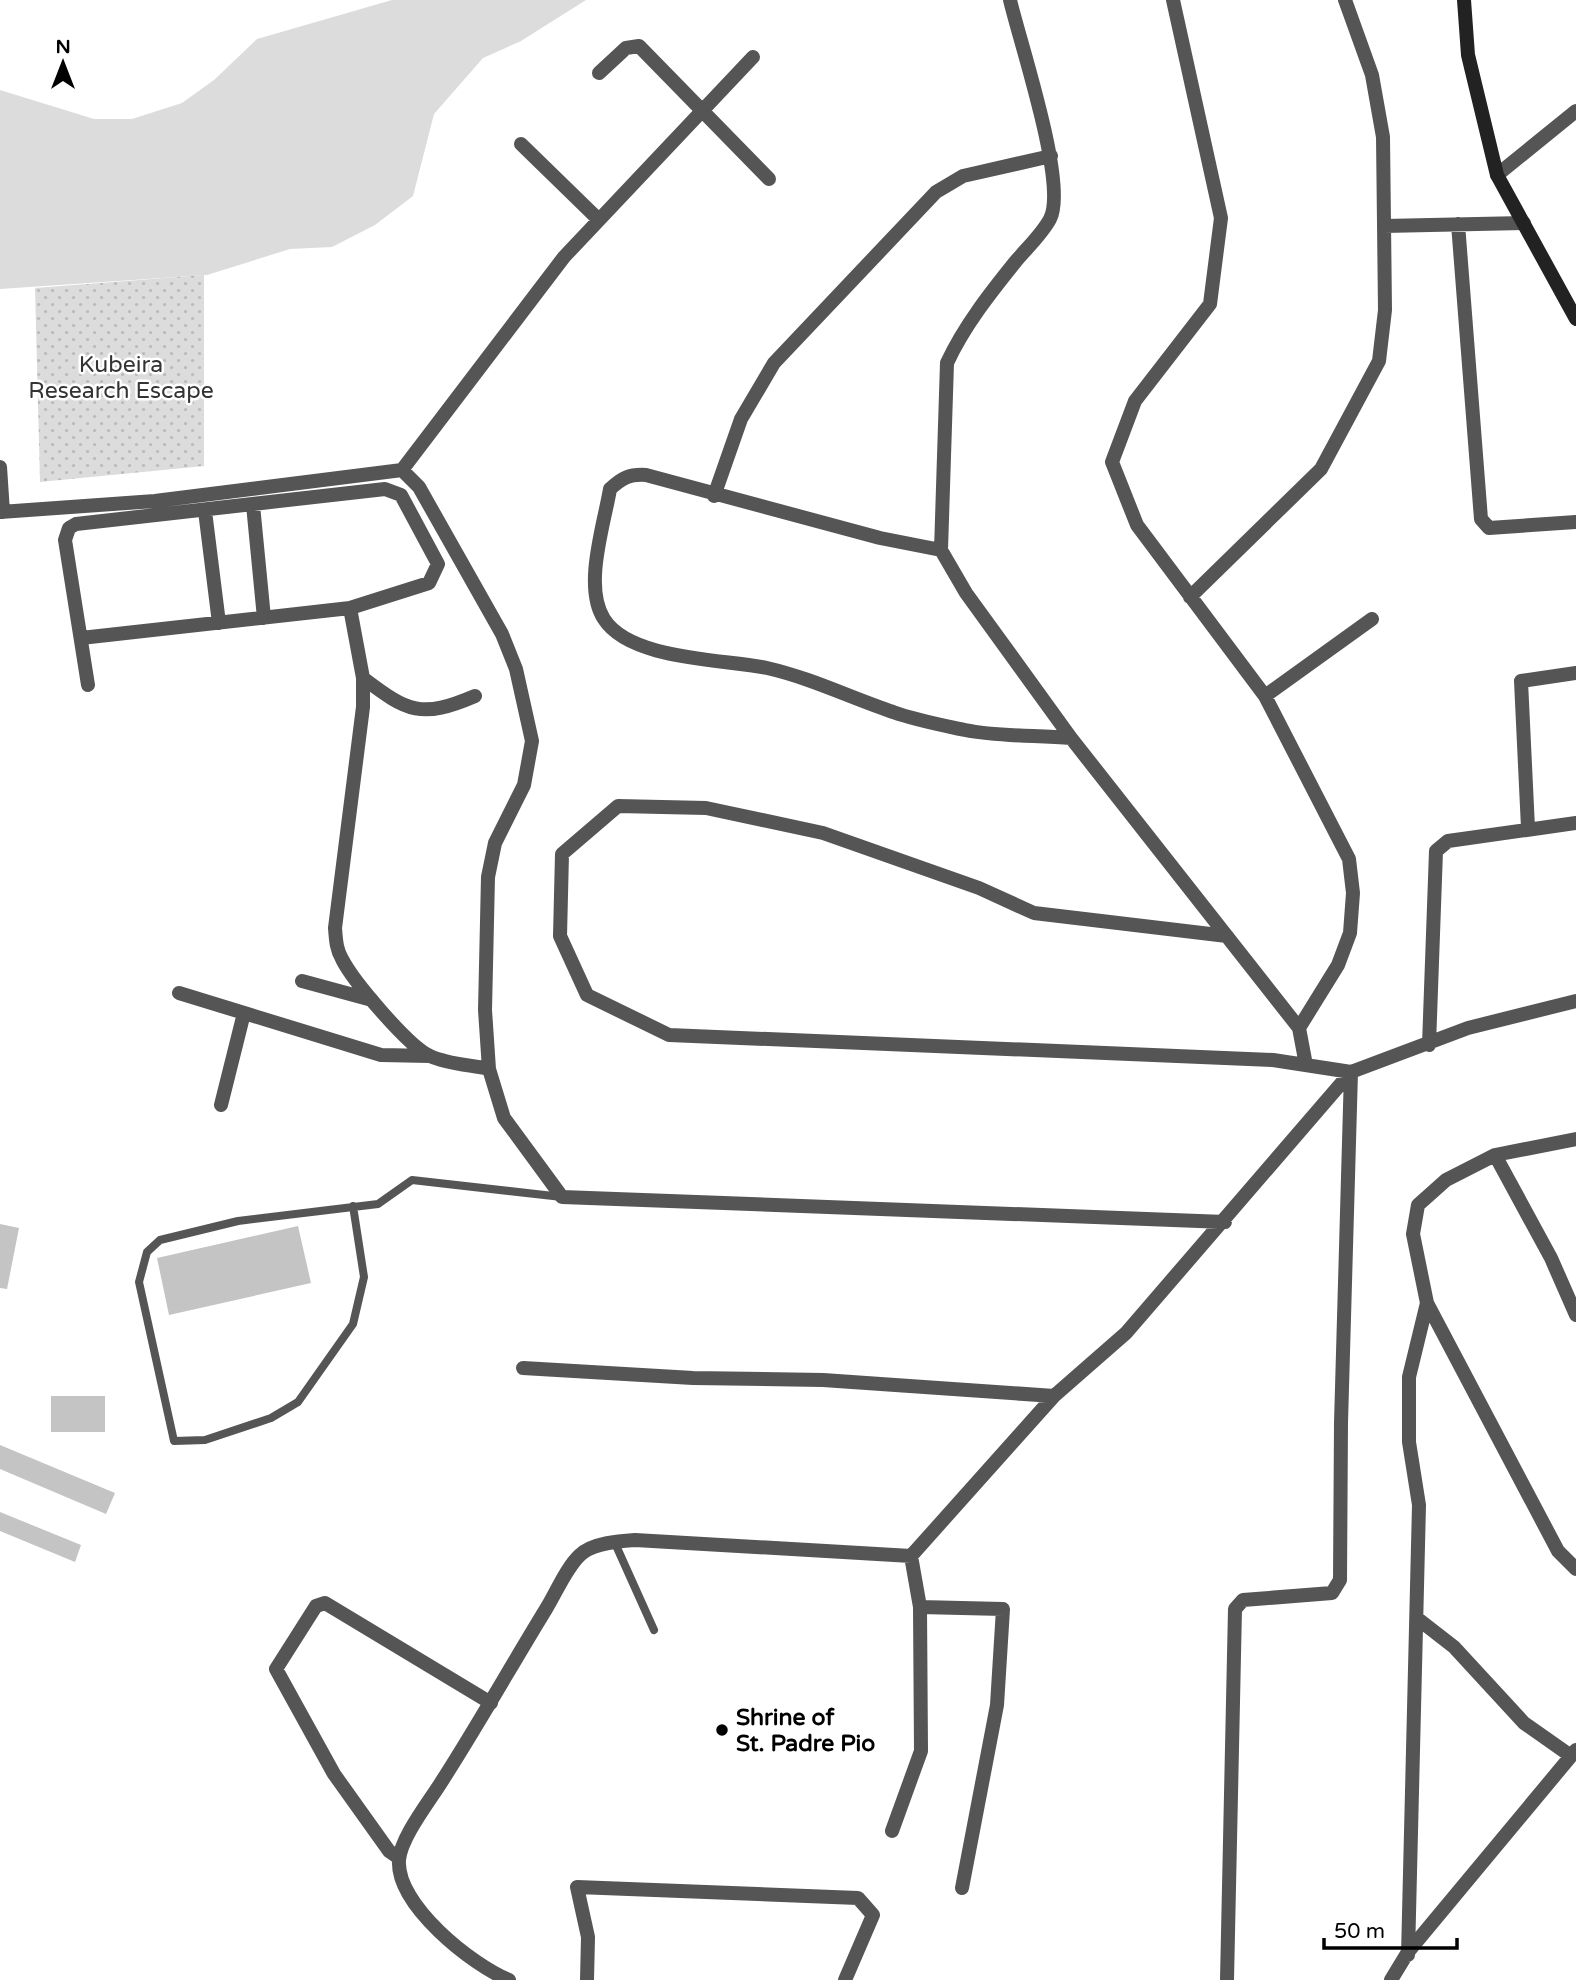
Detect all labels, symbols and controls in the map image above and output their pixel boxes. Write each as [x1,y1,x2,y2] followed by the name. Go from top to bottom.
[28,28,98,98] north arrow
[55,36,71,58] text: N
[28,351,214,405] park label: Kubeira Research Escape
[736,1704,875,1758] place label: Shrine of St. Padre Pio
[714,1722,730,1738] marker: Shrine of St. Padre Pio
[1324,1906,1457,1950] scale bar
[1334,1919,1385,1944] text: 50 m

